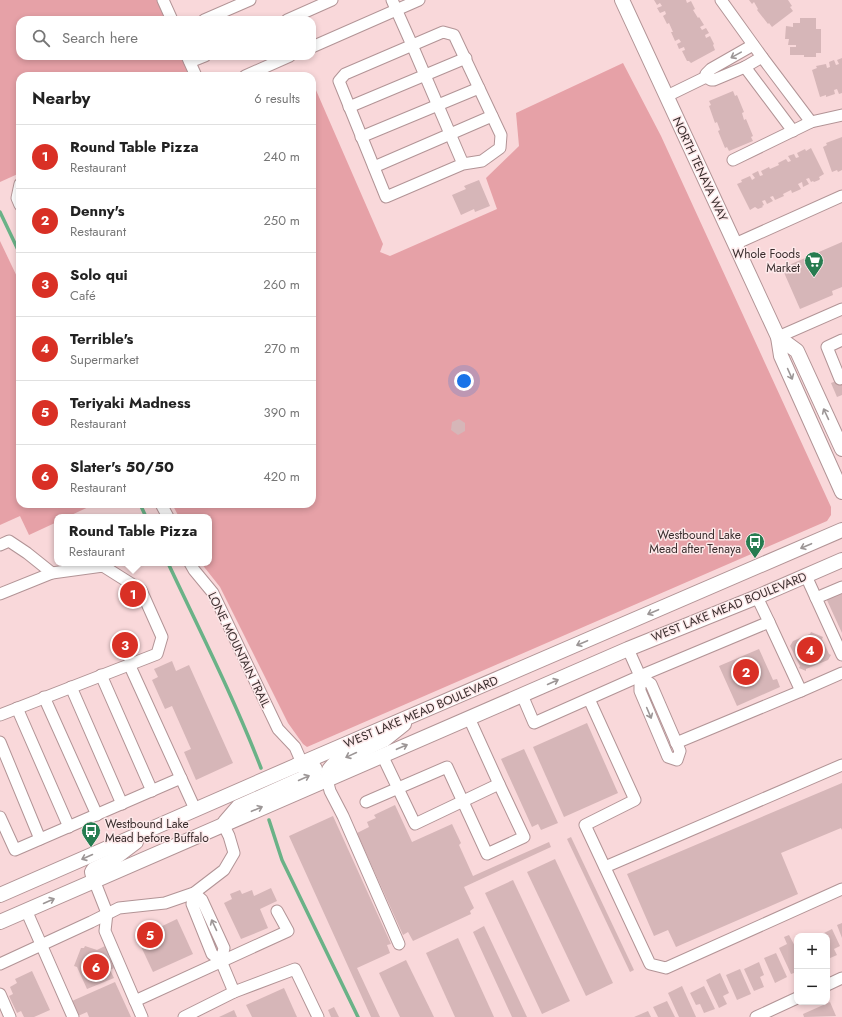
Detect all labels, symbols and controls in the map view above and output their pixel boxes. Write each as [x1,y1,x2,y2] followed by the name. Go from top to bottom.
[16,16,316,60] search box
[30,27,52,49] icon: search
[62,27,138,49] text: Search here
[730,52,742,59] one-way arrow
[32,86,90,110] text: Nearby
[254,89,300,108] text: 6 results
[668,114,732,224] street label: NORTH TENAYA WAY
[70,136,199,158] text: Round Table Pizza
[42,147,48,166] text: 1
[263,147,300,166] text: 240 m
[70,158,126,177] text: Restaurant
[70,200,125,222] text: Denny's
[41,211,49,230] text: 2
[263,211,300,230] text: 250 m
[70,222,126,241] text: Restaurant
[732,245,800,277] place label: Whole Foods Market
[803,250,825,278] supermarket icon: Whole Foods Market
[70,264,128,286] text: Solo qui
[41,275,49,294] text: 3
[263,275,300,294] text: 260 m
[70,286,96,305] text: Café
[70,328,133,350] text: Terrible's
[40,339,50,358] text: 4
[264,339,300,358] text: 270 m
[70,350,139,369] text: Supermarket
[786,368,794,380] one-way arrow
[454,371,474,391] your location
[70,392,191,414] text: Teriyaki Madness
[41,403,49,422] text: 5
[264,403,300,422] text: 390 m
[822,408,829,420] one-way arrow
[70,414,126,433] text: Restaurant
[70,456,174,478] text: Slater's 50/50
[41,467,49,486] text: 6
[263,467,300,486] text: 420 m
[70,478,126,497] text: Restaurant
[54,514,212,566] popup
[69,520,197,542] text: Round Table Pizza
[649,526,741,558] place label: Westbound Lake Mead after Tenaya
[744,531,766,559] bus stop icon: Westbound Lake Mead after Tenaya
[69,542,125,561] text: Restaurant
[801,543,813,550] one-way arrow
[649,568,809,646] street label: WEST LAKE MEAD BOULEVARD
[120,579,146,609] pin: 1
[203,589,275,711] street label: LONE MOUNTAIN TRAIL
[647,609,659,617] one-way arrow
[112,630,138,660] pin: 3
[797,635,823,665] pin: 4
[577,639,589,647] one-way arrow
[733,657,759,687] pin: 2
[341,671,501,753] street label: WEST LAKE MEAD BOULEVARD
[546,677,558,685] one-way arrow
[646,707,654,719] one-way arrow
[396,742,408,750] one-way arrow
[345,752,357,760] one-way arrow
[298,774,310,781] one-way arrow
[251,805,263,812] one-way arrow
[105,815,209,847] place label: Westbound Lake Mead before Buffalo
[80,820,102,848] bus stop icon: Westbound Lake Mead before Buffalo
[81,854,93,861] one-way arrow
[42,896,54,904] one-way arrow
[137,920,163,950] pin: 5
[210,920,217,932] one-way arrow
[794,933,830,1005] map controls
[794,933,830,969] button: +
[83,952,109,982] pin: 6
[794,969,830,1005] button: −

